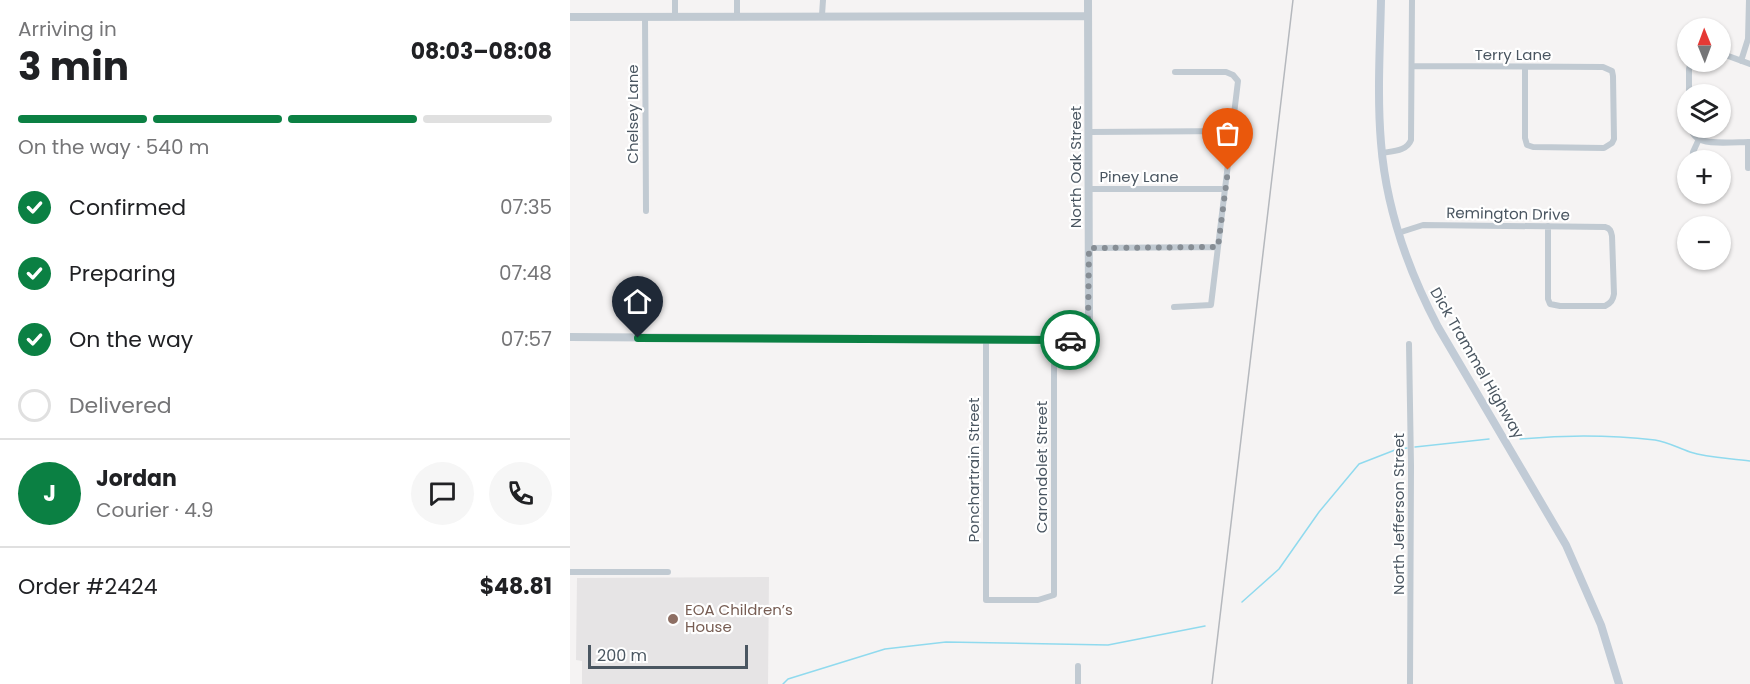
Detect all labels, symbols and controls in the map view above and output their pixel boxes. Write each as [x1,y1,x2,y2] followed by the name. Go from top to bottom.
[18,15,117,43] text: Arriving in
[1677,18,1731,72] north arrow
[1677,18,1731,270] map controls
[411,36,552,67] text: 08:03–08:08
[18,39,129,94] text: 3 min
[1475,44,1551,65] street label: Terry Lane
[622,64,643,164] street label: Chelsey Lane
[1677,84,1731,138] button: layers
[1065,106,1086,228] street label: North Oak Street
[1202,108,1253,170] pin
[1211,117,1244,150] icon: bag
[18,133,209,161] text: On the way · 540 m
[1677,150,1731,204] button: +
[1099,166,1179,187] street label: Piney Lane
[18,191,51,224] icon: check
[69,192,186,223] text: Confirmed
[500,193,552,221] text: 07:35
[1446,202,1570,225] street label: Remington Drive
[1677,216,1731,270] button: −
[18,257,51,290] icon: check
[69,258,176,289] text: Preparing
[499,259,552,287] text: 07:48
[612,276,663,338] pin
[1425,283,1530,443] street label: Dick Trammel Highway
[621,285,654,318] icon: home
[1040,310,1100,370] courier
[18,323,51,356] icon: check
[69,324,193,355] text: On the way
[1054,324,1087,357] icon: car
[501,325,552,353] text: 07:57
[69,390,172,421] text: Delivered
[963,398,984,542] street label: Ponchartrain Street
[1031,401,1052,533] street label: Carondolet Street
[1388,433,1409,595] street label: North Jefferson Street
[411,462,474,525] button: chat
[489,462,552,525] button: phone
[96,463,177,494] text: Jordan
[43,478,56,509] text: J
[96,496,214,524] text: Courier · 4.9
[18,571,158,602] text: Order #2424
[480,571,552,602] text: $48.81
[685,599,793,637] place label: EOA Children’s House
[666,612,680,626] marker: EOA Children’s House
[588,642,748,670] scale bar
[597,644,647,667] text: 200 m

